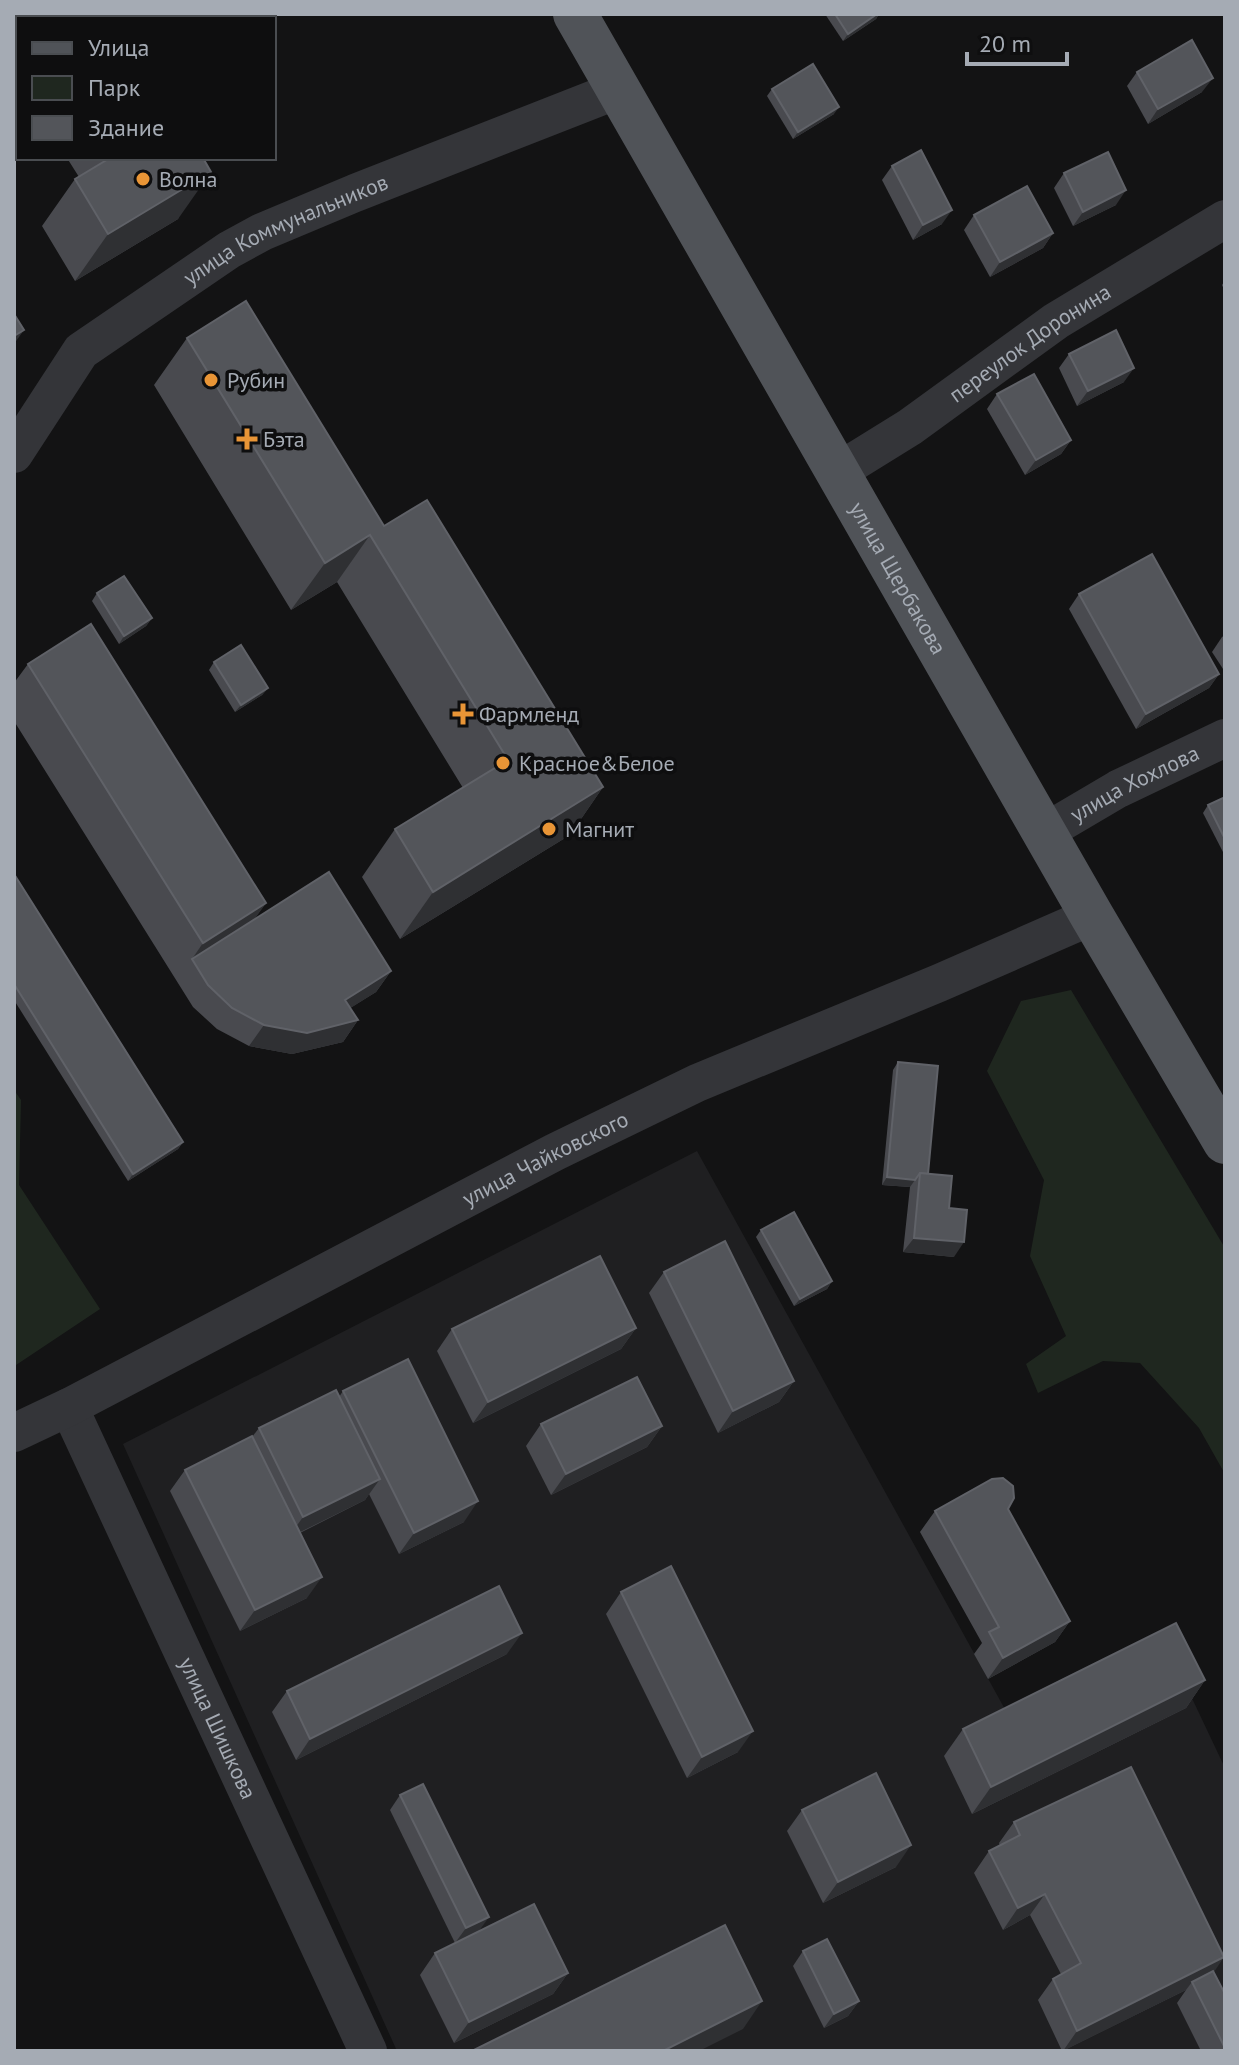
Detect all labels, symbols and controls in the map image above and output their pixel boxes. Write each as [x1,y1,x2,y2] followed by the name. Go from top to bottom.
[16,16,276,160] legend
[967,16,1067,66] scale bar
[979,28,1031,59] text: 20 m
[88,32,149,63] text: Улица
[88,72,141,103] text: Парк
[88,112,164,143] text: Здание
[159,165,217,193] place label: Волна
[178,167,392,291] street label: улица Коммунальников
[134,170,152,188] marker: Волна
[943,277,1116,408] street label: переулок Доронина
[227,366,285,394] place label: Рубин
[202,371,220,389] marker: Рубин
[263,425,305,453] place label: Бэта
[238,430,256,448] marker: Бэта
[843,497,953,659] street label: улица Щербакова
[479,700,579,728] place label: Фармленд
[454,705,472,723] marker: Фармленд
[1065,739,1203,828] street label: улица Хохлова
[519,749,675,777] place label: Красное&Белое
[494,754,512,772] marker: Красное&Белое
[565,815,634,843] place label: Магнит
[540,820,558,838] marker: Магнит
[457,1105,633,1212] street label: улица Чайковского
[173,1653,263,1804] street label: улица Шишкова

